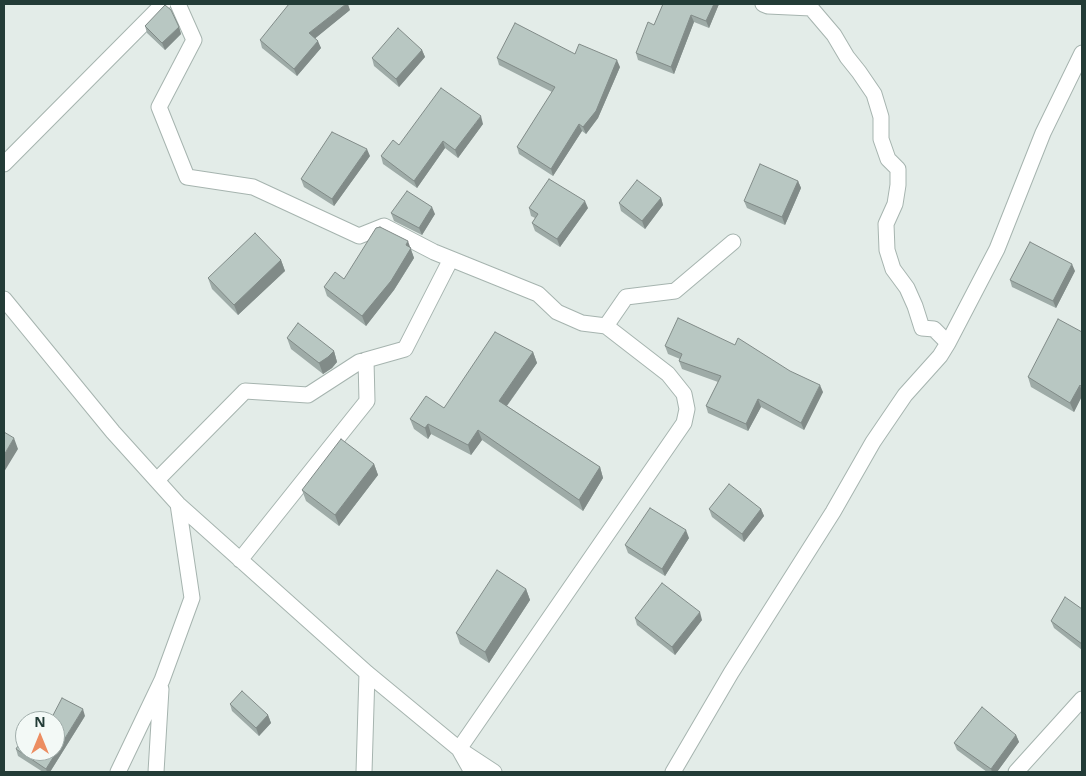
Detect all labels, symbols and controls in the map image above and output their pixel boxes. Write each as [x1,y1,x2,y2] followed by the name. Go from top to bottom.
[15,711,65,761] north arrow
[34,712,46,731] text: N

